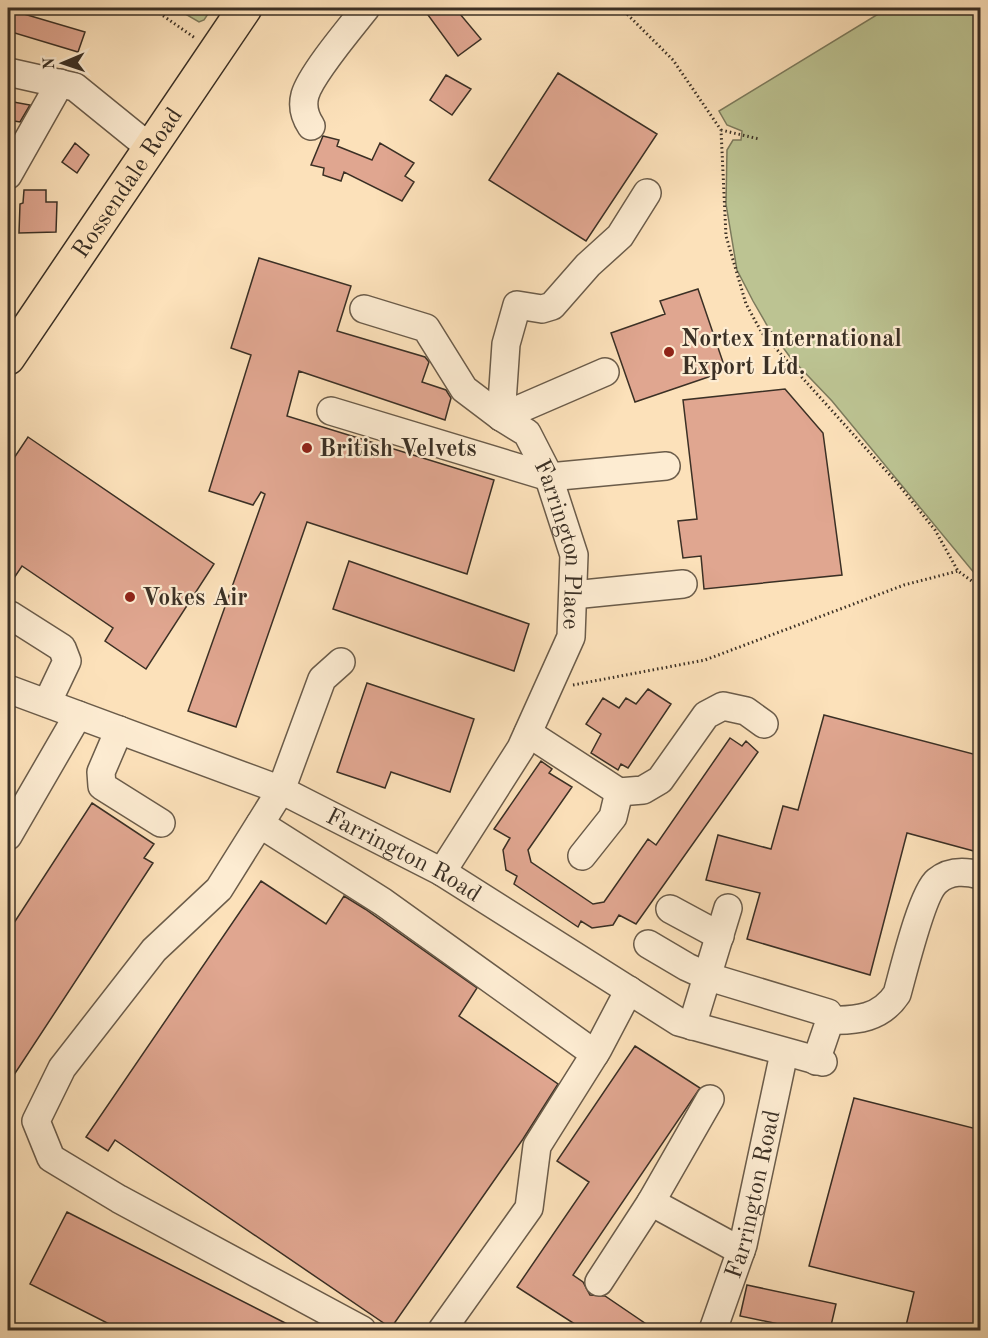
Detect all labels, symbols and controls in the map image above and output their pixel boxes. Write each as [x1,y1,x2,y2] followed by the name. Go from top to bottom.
[33,33,93,93] north arrow
[42,56,58,70] text: N
[69,104,188,263] street label: Rossendale Road
[681,328,902,380] place label: Nortex International Export Ltd.
[662,345,676,359] marker: Nortex International Export Ltd.
[319,438,477,462] place label: British Velvets
[300,441,314,455] marker: British Velvets
[529,456,584,630] street label: Farrington Place
[142,587,248,611] place label: Vokes Air
[123,590,137,604] marker: Vokes Air
[322,805,485,908] street label: Farrington Road
[722,1108,785,1282] street label: Farrington Road

